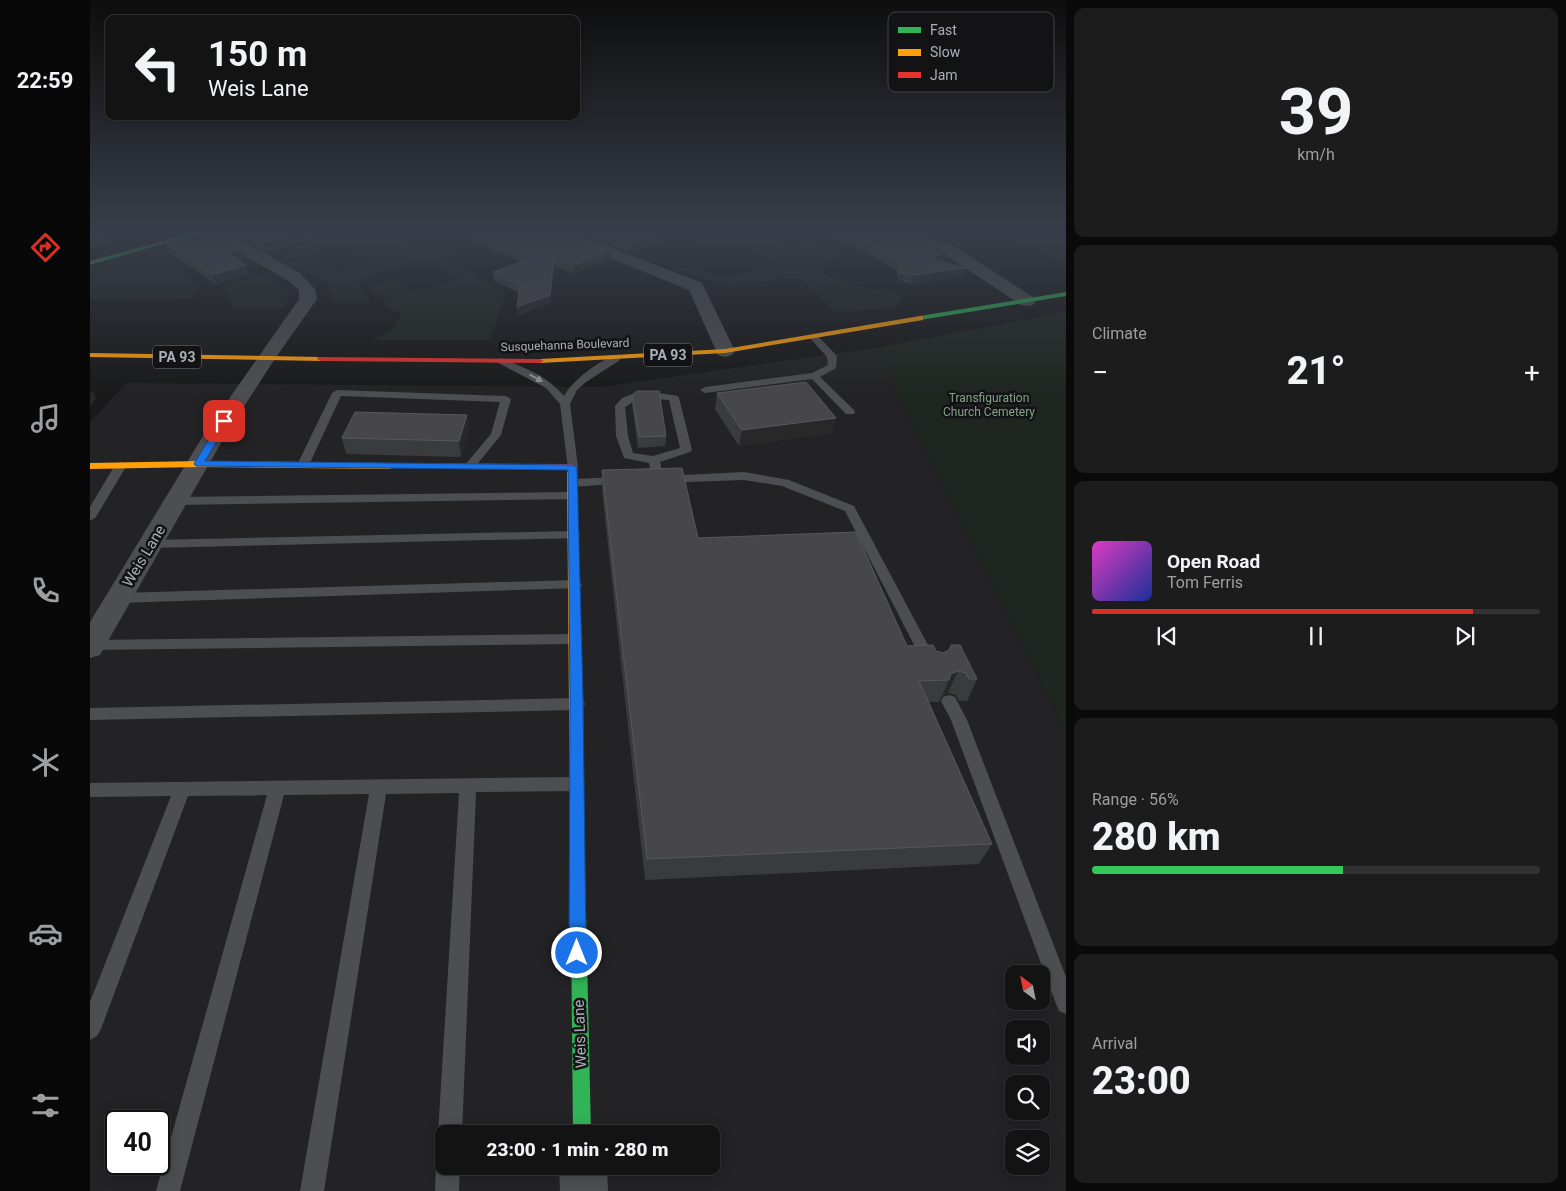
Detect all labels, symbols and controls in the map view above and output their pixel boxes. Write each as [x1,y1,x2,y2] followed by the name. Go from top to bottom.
[888,12,1054,92] legend
[930,22,957,38] text: Fast
[208,34,307,75] text: 150 m
[125,35,190,100] icon: left
[930,44,961,60] text: Slow
[930,67,958,83] text: Jam
[17,68,73,93] text: 22:59
[1279,74,1353,150] text: 39
[208,76,309,101] text: Weis Lane
[1297,145,1335,164] text: km/h
[28,230,63,265] icon: directions
[1092,324,1147,343] text: Climate
[500,336,630,354] street label: Susquehanna Boulevard
[644,344,692,366] road number: PA 93
[153,346,201,368] road number: PA 93
[1287,349,1345,393] text: 21°
[1092,356,1108,389] text: −
[1524,356,1540,389] text: +
[528,374,543,382] one-way arrow
[943,391,1035,419] park label: Transfiguration Church Cemetery
[203,400,245,442] pin
[28,401,63,436] icon: music
[210,407,238,435] icon: arrive
[119,522,169,590] street label: Weis Lane
[1167,550,1260,573] text: Open Road
[28,573,63,608] icon: phone
[1167,573,1243,592] text: Tom Ferris
[1153,622,1181,650] icon: previous
[1302,622,1330,650] icon: pause
[1451,622,1479,650] icon: next
[28,745,63,780] icon: climate
[1092,790,1179,809] text: Range · 56%
[1092,815,1221,859] text: 280 km
[28,916,63,951] icon: car
[550,926,602,978] position arrow
[1005,965,1050,1010] north arrow
[1005,965,1050,1175] map controls
[570,999,590,1069] street label: Weis Lane
[1005,1020,1050,1065] button: sound
[1092,1034,1137,1053] text: Arrival
[1092,1059,1191,1103] text: 23:00
[1005,1075,1050,1120] button: search
[28,1088,63,1123] icon: filters
[105,1110,170,1175] speed limit sign: 40
[1005,1130,1050,1175] button: layers
[486,1138,669,1161] text: 23:00 · 1 min · 280 m

